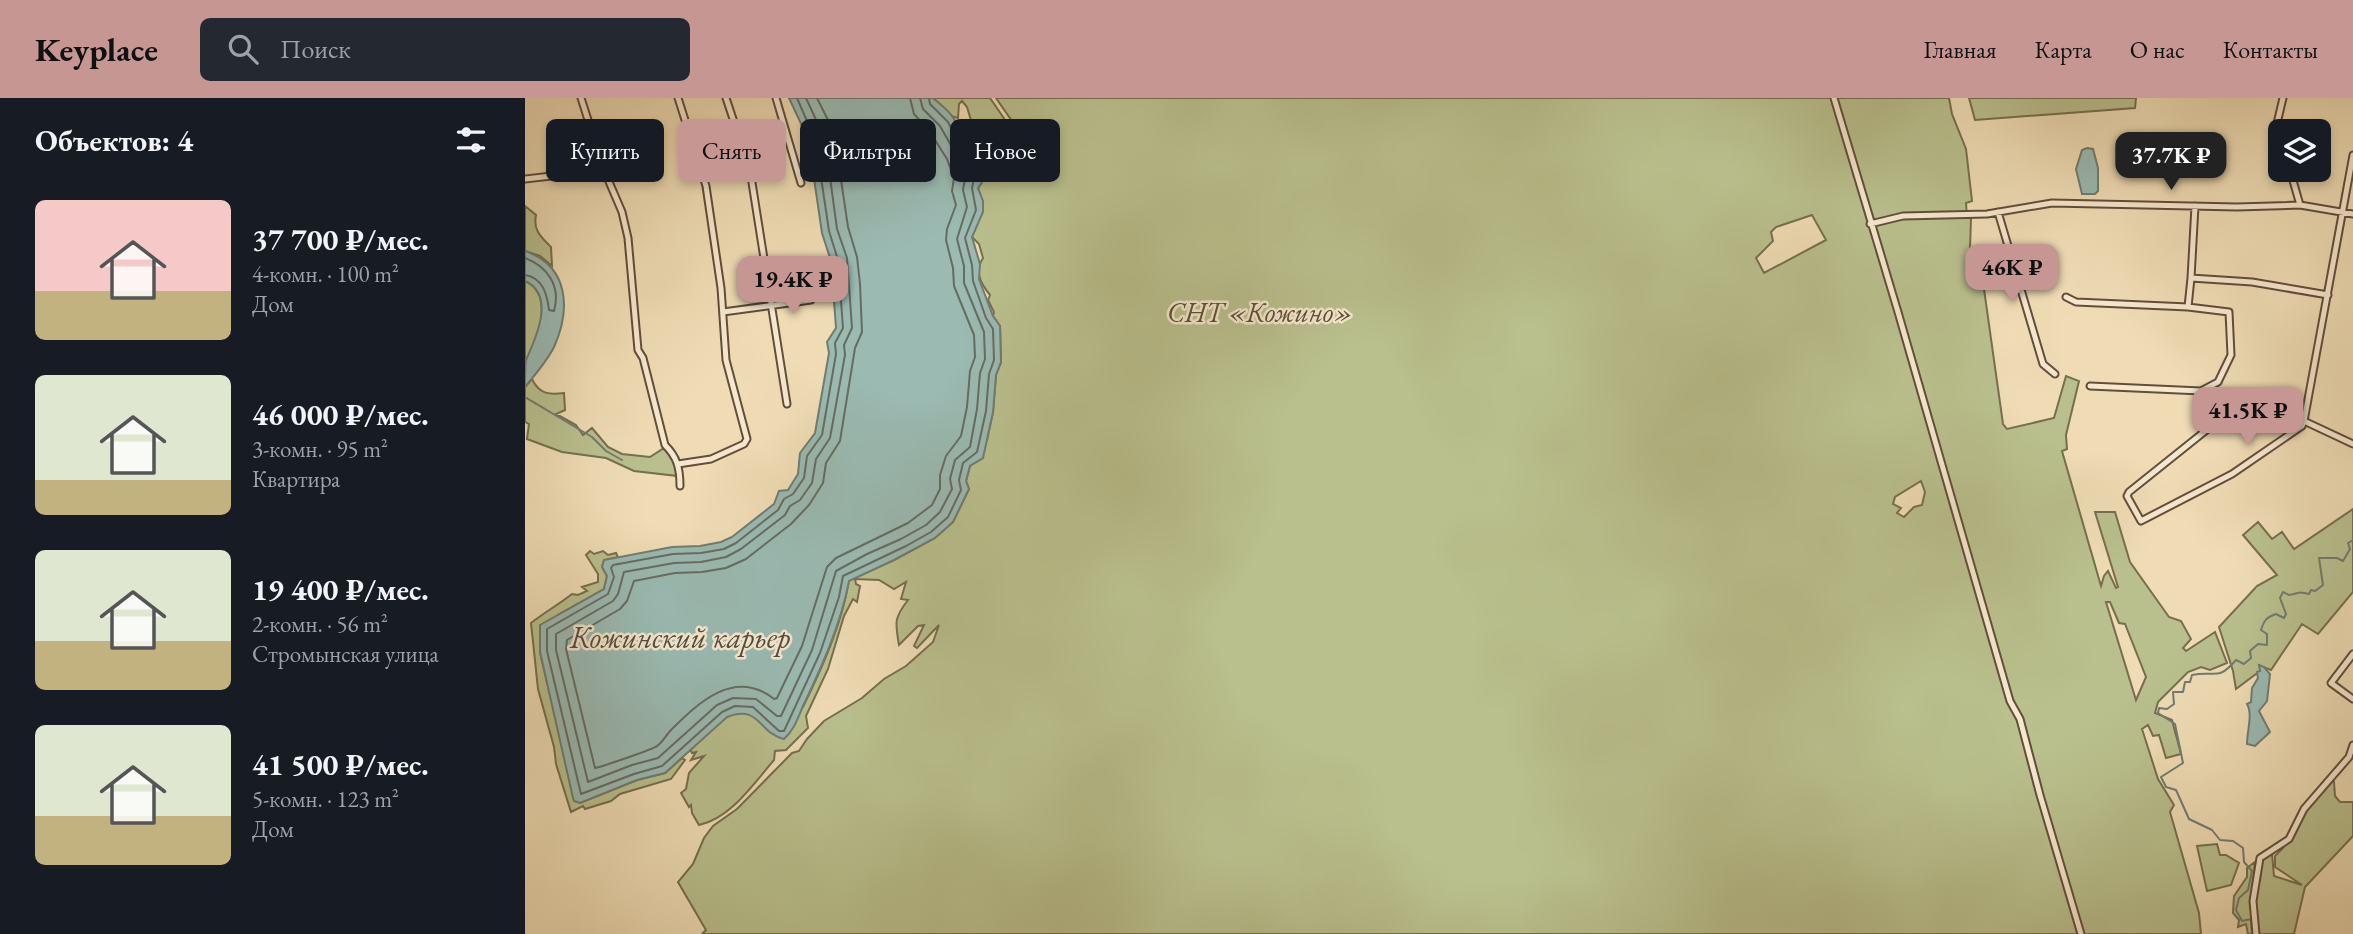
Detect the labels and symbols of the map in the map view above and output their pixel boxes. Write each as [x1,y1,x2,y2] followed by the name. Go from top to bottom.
[2106,132,2236,192] pin: 37.7K ₽
[1963,244,2061,304] pin: 46K ₽
[728,256,858,316] pin: 19.4K ₽
[1167,294,1353,330] park label: СНТ «Кожино»
[2183,388,2313,447] pin: 41.5K ₽
[569,618,790,657] water label: Кожинский карьер

